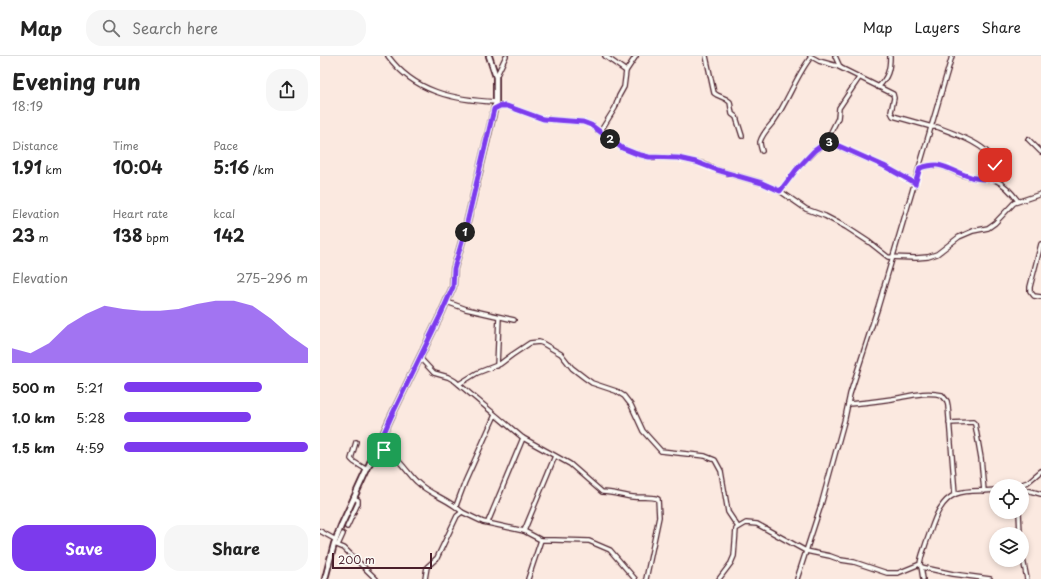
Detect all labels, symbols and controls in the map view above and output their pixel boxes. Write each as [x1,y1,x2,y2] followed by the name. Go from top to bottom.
[86,10,366,46] search box
[20,14,62,42] text: Map
[132,16,218,39] text: Search here
[100,17,122,39] icon: search
[863,17,893,38] text: Map
[915,17,960,38] text: Layers
[982,17,1021,38] text: Share
[12,64,141,97] text: Evening run
[266,69,308,111] button: share
[12,96,43,115] text: 18:19
[600,129,620,149] pin: 2
[606,130,614,147] text: 2
[819,132,839,152] pin: 3
[825,133,833,150] text: 3
[12,137,58,154] text: Distance
[113,137,139,154] text: Time
[213,137,238,154] text: Pace
[978,148,1012,182] pin
[12,154,42,180] text: 1.91
[113,154,163,180] text: 10:04
[213,154,249,180] text: 5:16
[984,154,1006,176] icon: check
[42,161,62,178] text: km
[249,161,274,178] text: /km
[12,205,59,222] text: Elevation
[113,205,168,222] text: Heart rate
[213,205,235,222] text: kcal
[12,222,35,248] text: 23
[113,222,143,248] text: 138
[213,222,245,248] text: 142
[455,222,475,242] pin: 1
[462,223,468,240] text: 1
[35,229,49,246] text: m
[143,229,169,246] text: bpm
[12,268,68,287] text: Elevation
[236,268,308,287] text: 275–296 m
[12,378,55,397] text: 500 m
[76,378,103,397] text: 5:21
[12,408,55,427] text: 1.0 km
[76,408,105,427] text: 5:28
[367,433,401,467] pin
[12,438,55,457] text: 1.5 km
[76,438,105,457] text: 4:59
[373,439,395,461] icon: arrive
[989,479,1029,567] map controls
[989,479,1029,519] button: locate
[12,525,156,571] button: Save
[164,525,308,571] button: Share
[989,527,1029,567] button: layers
[332,551,432,570] scale bar
[338,551,375,568] text: 200 m

